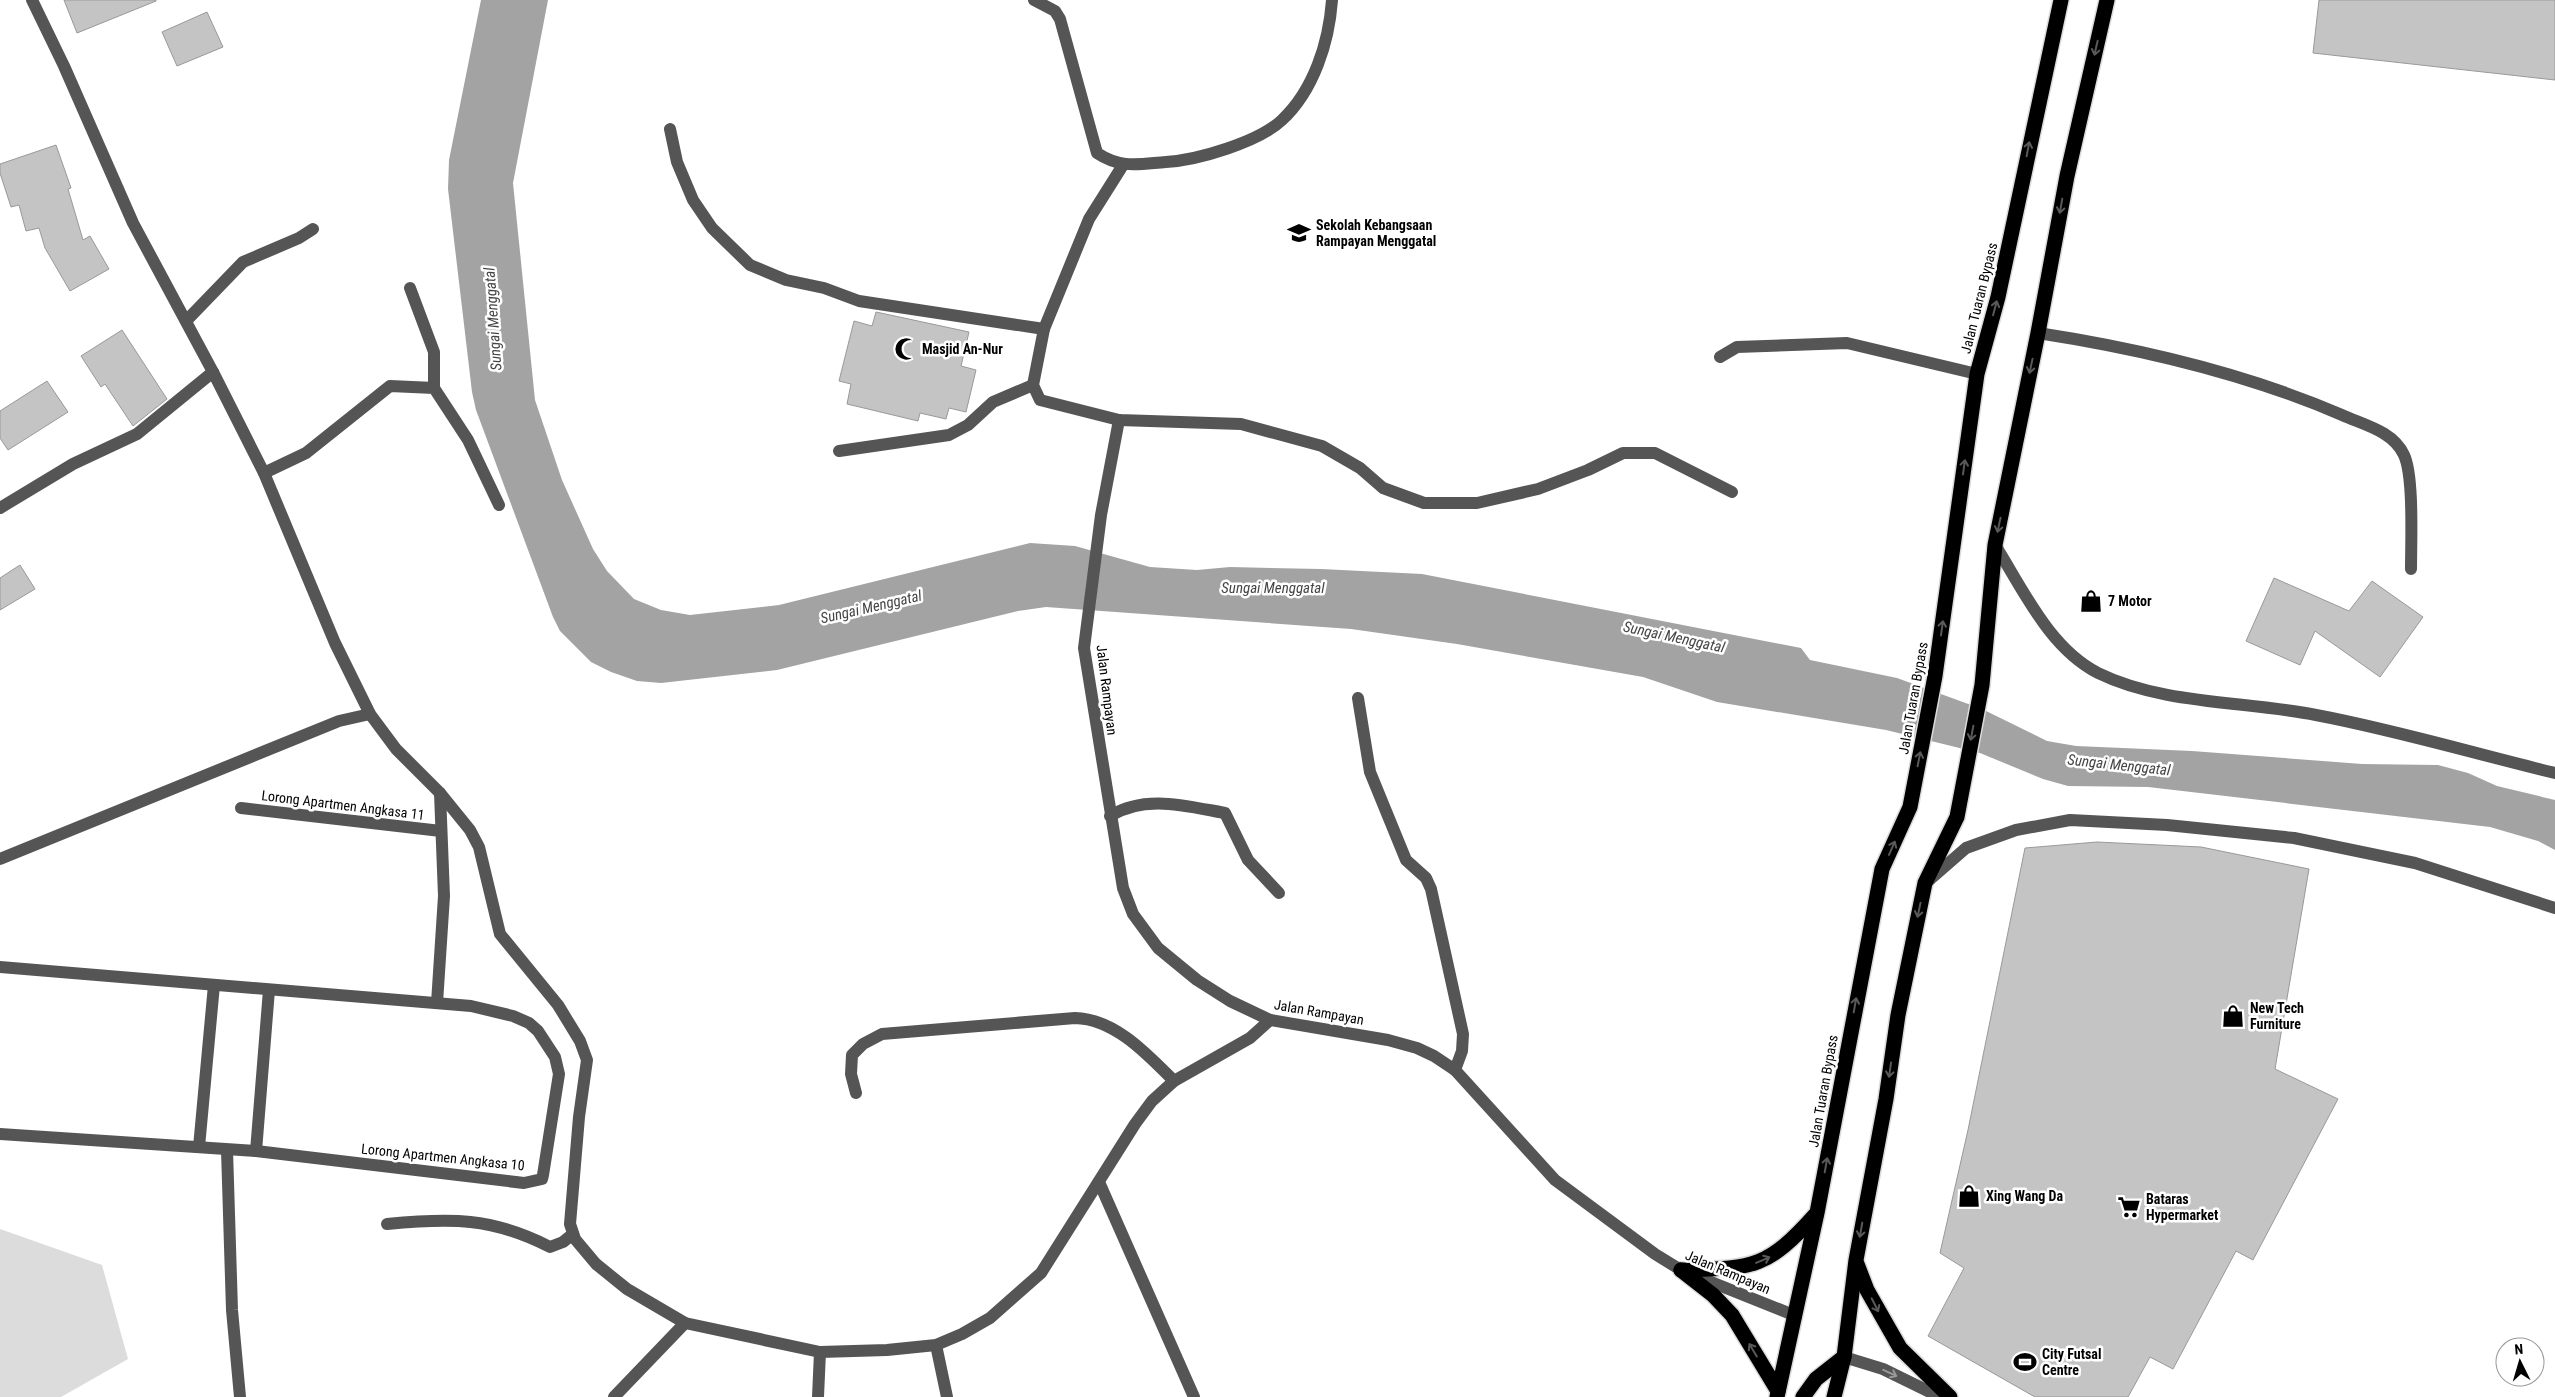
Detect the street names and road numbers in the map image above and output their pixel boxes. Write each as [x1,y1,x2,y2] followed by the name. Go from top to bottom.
[1957,241,2001,355] street label: Jalan Tuaran Bypass
[1895,641,1931,755] street label: Jalan Tuaran Bypass
[1094,644,1120,736] street label: Jalan Rampayan
[261,787,425,823] street label: Lorong Apartmen Angkasa 11
[1273,996,1365,1028] street label: Jalan Rampayan
[1805,1034,1841,1148] street label: Jalan Tuaran Bypass
[361,1140,526,1174] street label: Lorong Apartmen Angkasa 10
[1683,1247,1773,1297] street label: Jalan Rampayan

